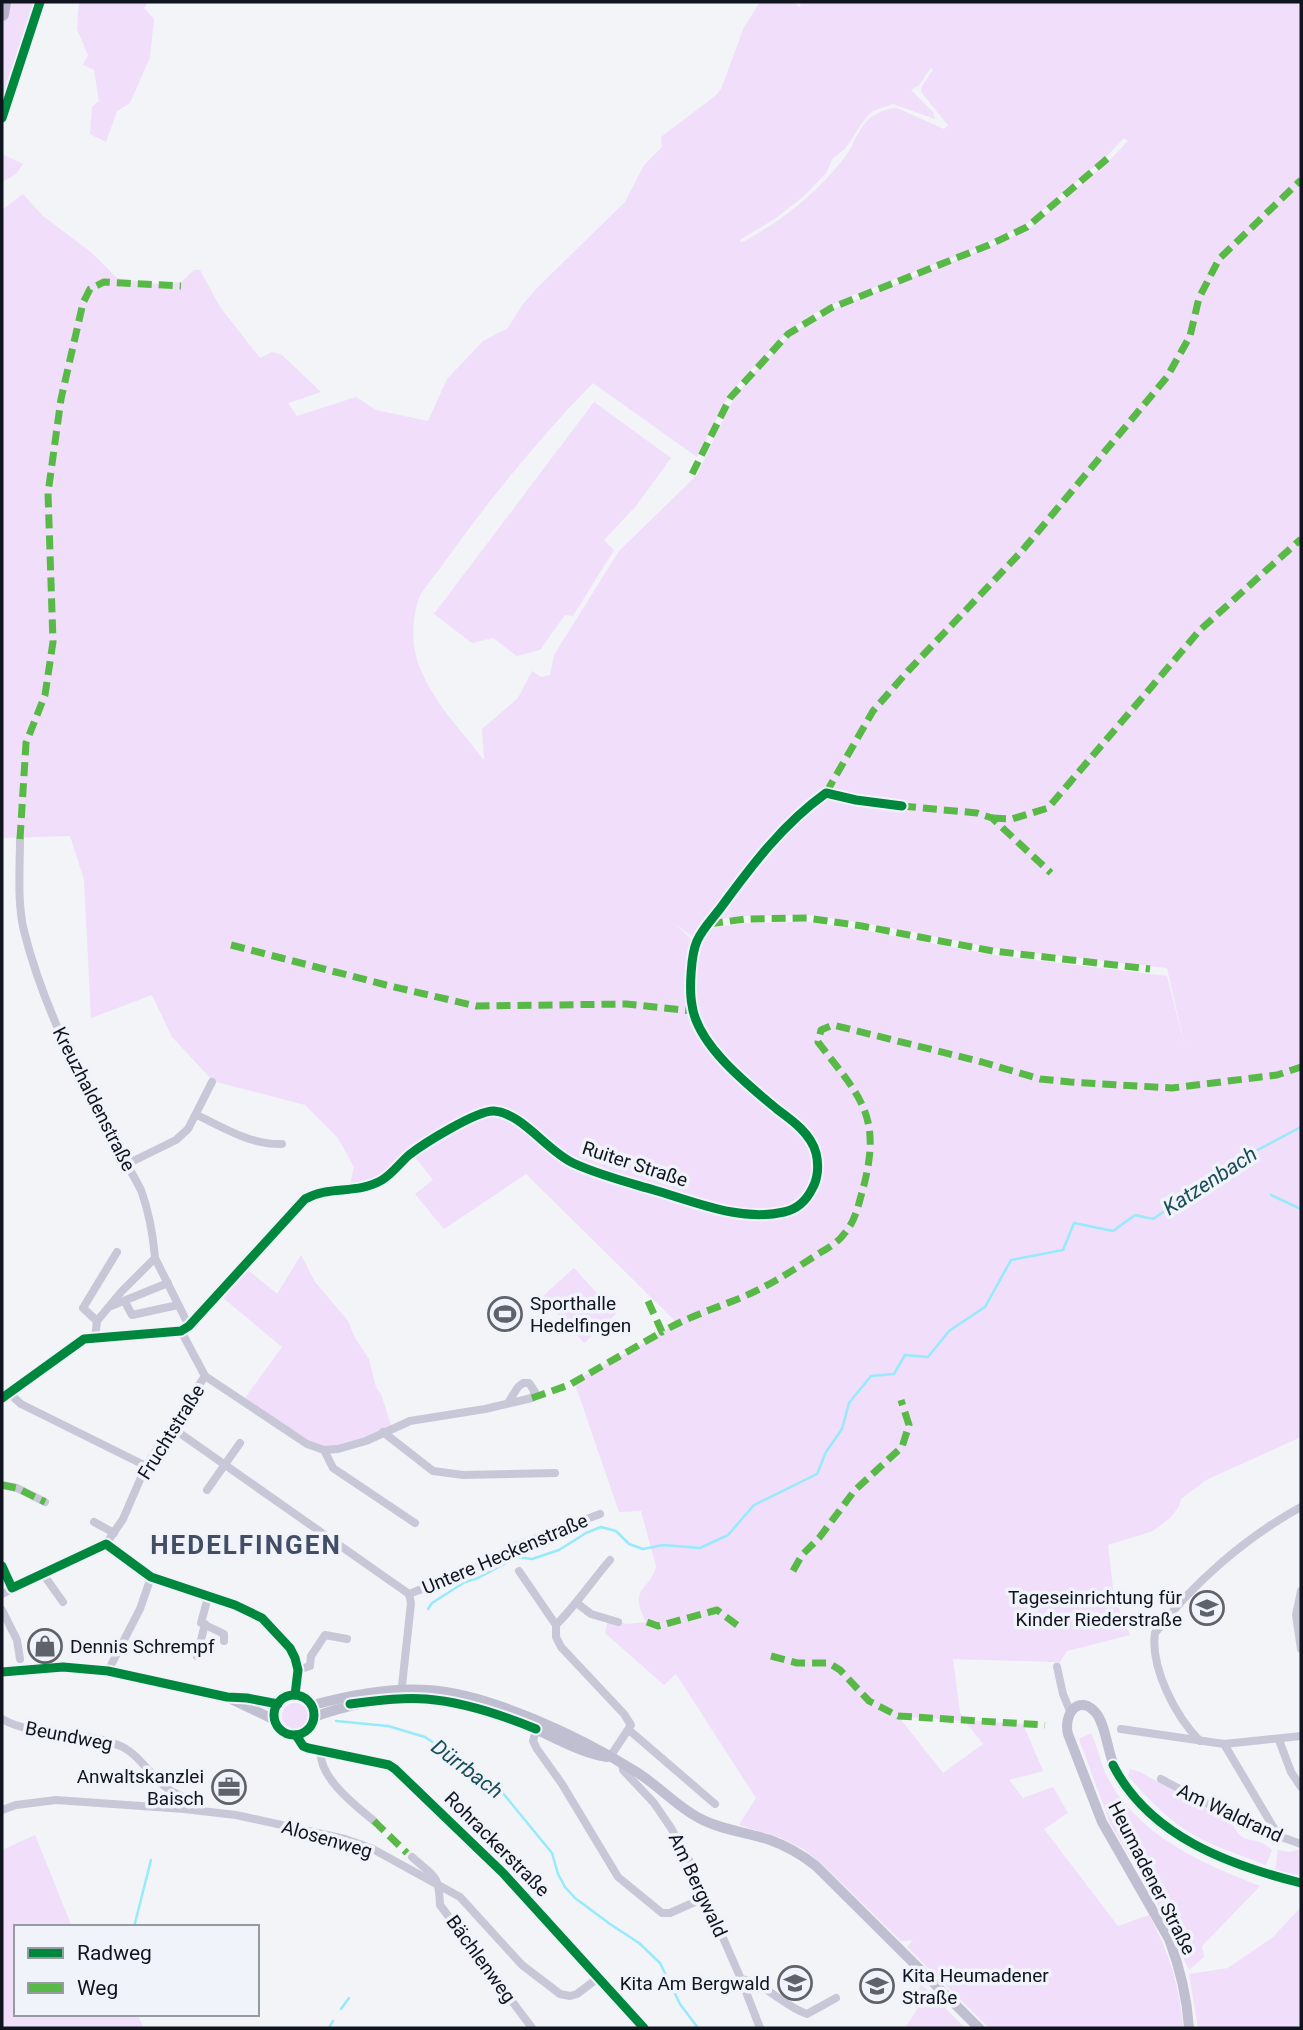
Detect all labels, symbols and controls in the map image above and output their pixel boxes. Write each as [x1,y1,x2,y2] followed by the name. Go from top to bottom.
[48,1023,140,1175] street label: Kreuzhaldenstraße
[579,1136,691,1192] street label: Ruiter Straße
[1159,1142,1261,1220] water label: Katzenbach
[530,1292,631,1337] place label: Sporthalle Hedelfingen
[486,1295,524,1333] sports icon: Sporthalle Hedelfingen
[133,1380,209,1484] street label: Fruchtstraße
[419,1509,591,1599] street label: Untere Heckenstraße
[150,1530,342,1560] district label: HEDELFINGEN
[1008,1586,1183,1631] place label: Tageseinrichtung für Kinder Riederstraße
[1188,1589,1226,1627] school or university icon: Tageseinrichtung für Kinder Riederstraße
[26,1627,64,1665] shop icon: Dennis Schrempf
[70,1635,215,1658] place label: Dennis Schrempf
[23,1716,115,1756] street label: Beundweg
[427,1734,507,1804] water label: Dürrbach
[77,1765,204,1810] place label: Anwaltskanzlei Baisch
[210,1768,248,1806] office icon: Anwaltskanzlei Baisch
[1174,1779,1286,1847] street label: Am Waldrand
[440,1787,554,1901] street label: Rohrackerstraße
[1103,1798,1201,1958] street label: Heumadener Straße
[279,1815,375,1863] street label: Alosenweg
[664,1829,732,1941] street label: Am Bergwald
[441,1911,521,2007] street label: Bächlenweg
[14,1925,259,2016] legend
[77,1941,152,1965] text: Radweg
[776,1964,814,2002] school or university icon: Kita Am Bergwald
[902,1964,1049,2009] place label: Kita Heumadener Straße
[858,1967,896,2005] school or university icon: Kita Heumadener Straße
[620,1972,770,1995] place label: Kita Am Bergwald
[77,1976,118,2000] text: Weg

